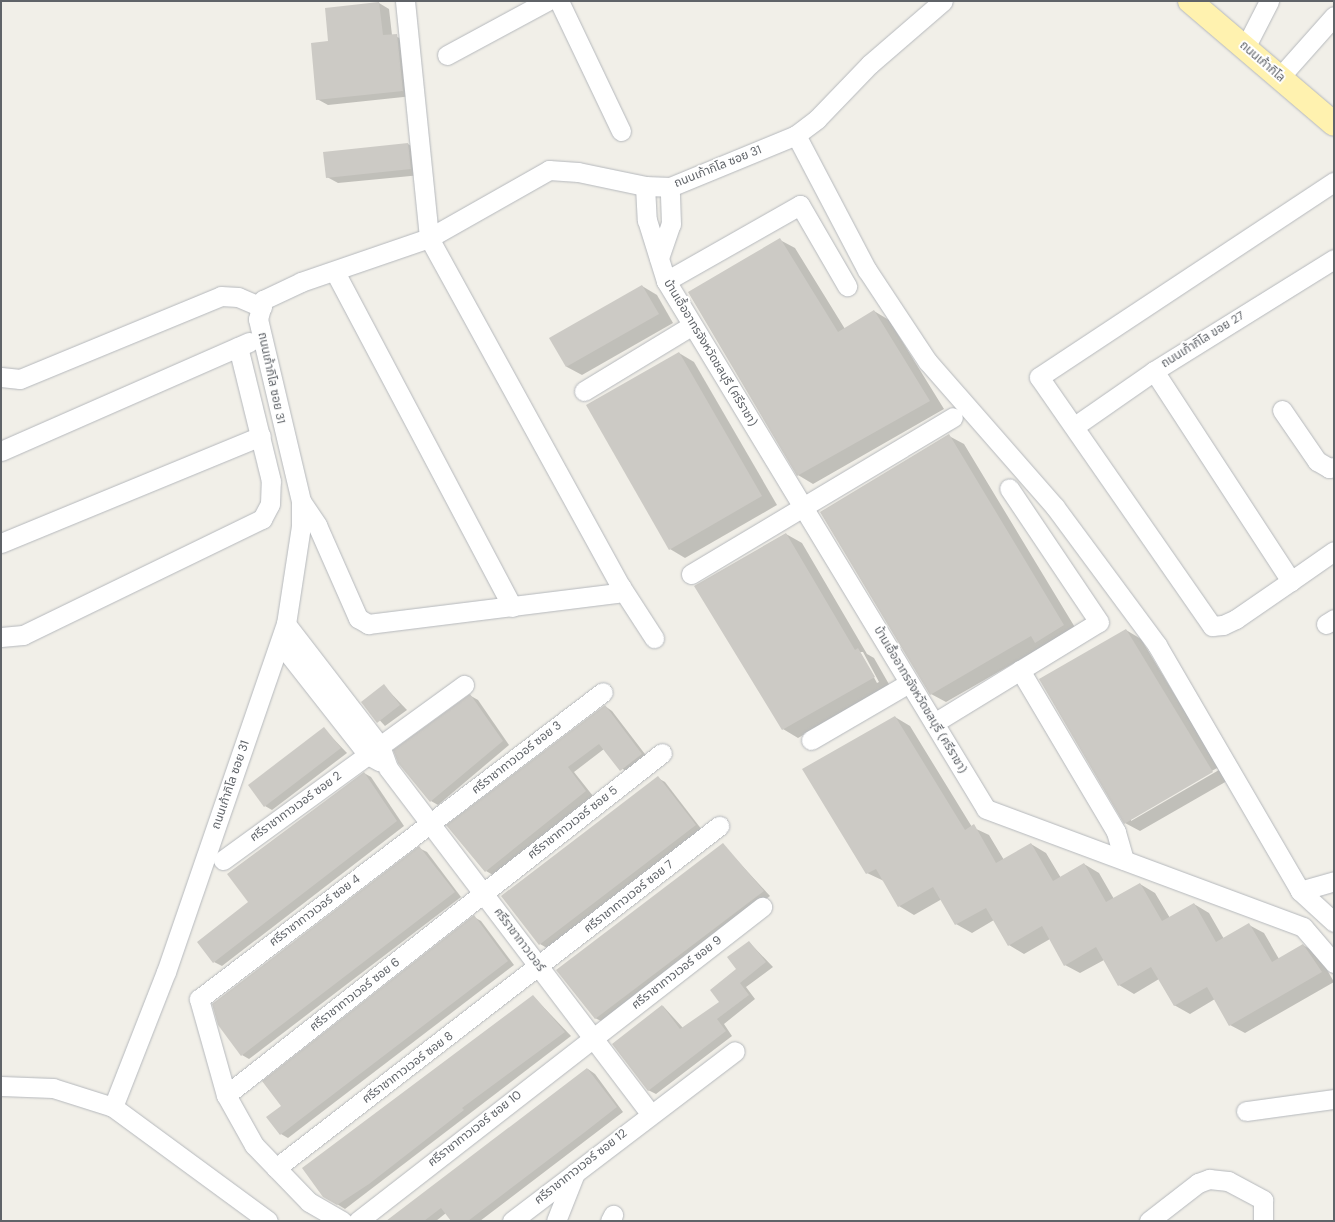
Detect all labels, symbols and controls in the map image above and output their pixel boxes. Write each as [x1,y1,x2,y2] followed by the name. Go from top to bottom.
[1236,38,1288,86] street label: ถนนเก้ากิโล
[672,143,764,191] street label: ถนนเก้ากิโล ซอย 31
[660,277,760,429] street label: บ้านเอื้ออาทรจังหวัดชลบุรี (ศรีราชา)
[1159,309,1247,371] street label: ถนนเก้ากิโล ขอย 27
[254,331,288,425] street label: ถนนเก้ากิโล ซอย 31
[870,624,970,776] street label: บ้านเอื้ออาทรจังหวัดชลบุรี (ศรีราชา)
[469,718,565,798] street label: ศรีราชาทาวเวอร์ ซอย 3
[209,739,253,831] street label: ถนนเก้ากิโล ซอย 31
[247,769,345,845] street label: ศรีราชาทาวเวอร์ ซอย 2
[525,783,621,863] street label: ศรีราชาทาวเวอร์ ซอย 5
[582,858,676,936] street label: ศรีราชาทาวเวอร์ ซอย 7
[267,872,363,950] street label: ศรีราชาทาวเวอร์ ซอย 4
[490,905,548,975] street label: ศรีราชาทาวเวอร์
[629,933,725,1013] street label: ศรีราชาทาวเวอร์ ซอย 9
[307,955,403,1035] street label: ศรีราชาทาวเวอร์ ซอย 6
[360,1029,456,1107] street label: ศรีราชาทาวเวอร์ ซอย 8
[425,1088,525,1170] street label: ศรีราชาทาวเวอร์ ซอย 10
[532,1126,630,1208] street label: ศรีราชาทาวเวอร์ ซอย 12

